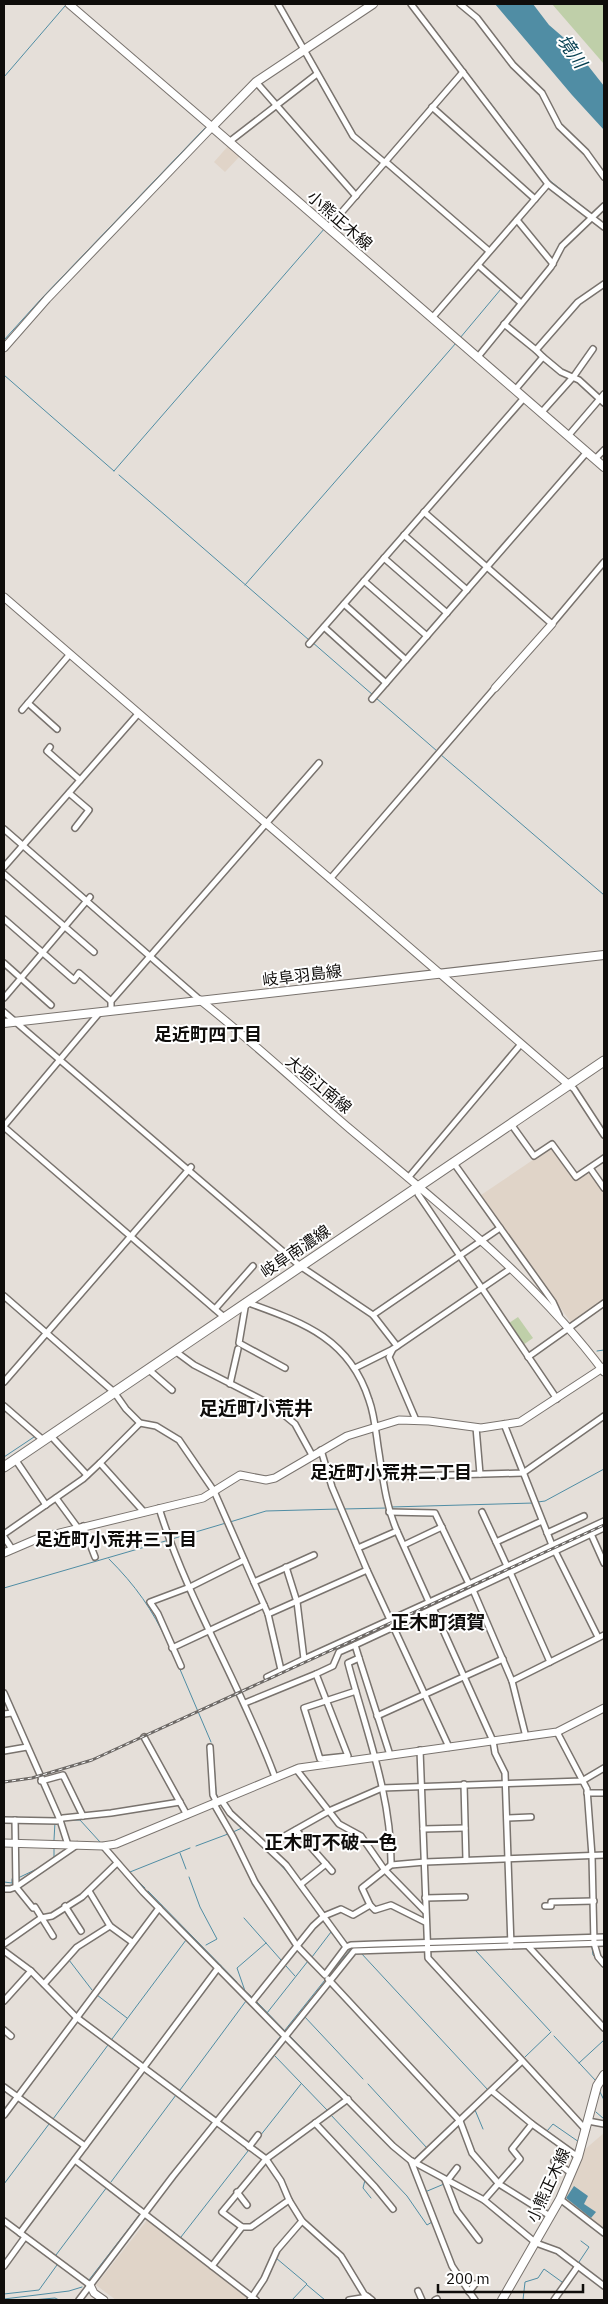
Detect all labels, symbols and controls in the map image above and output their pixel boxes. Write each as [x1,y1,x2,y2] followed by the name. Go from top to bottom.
[552,30,593,74] water label: 境川
[303,186,377,254] street label: 小熊正木線
[261,960,343,990] street label: 岐阜羽島線
[154,1023,262,1046] district label: 足近町四丁目
[282,1051,356,1117] street label: 大垣江南線
[256,1220,334,1282] street label: 岐阜南濃線
[199,1396,313,1420] district label: 足近町小荒井
[310,1461,472,1484] district label: 足近町小荒井二丁目
[35,1528,197,1551] district label: 足近町小荒井三丁目
[390,1610,486,1634] district label: 正木町須賀
[264,1830,398,1854] district label: 正木町不破一色
[522,2145,574,2225] street label: 小熊正木線
[438,2262,583,2294] scale bar
[446,2269,490,2288] text: 200 m

